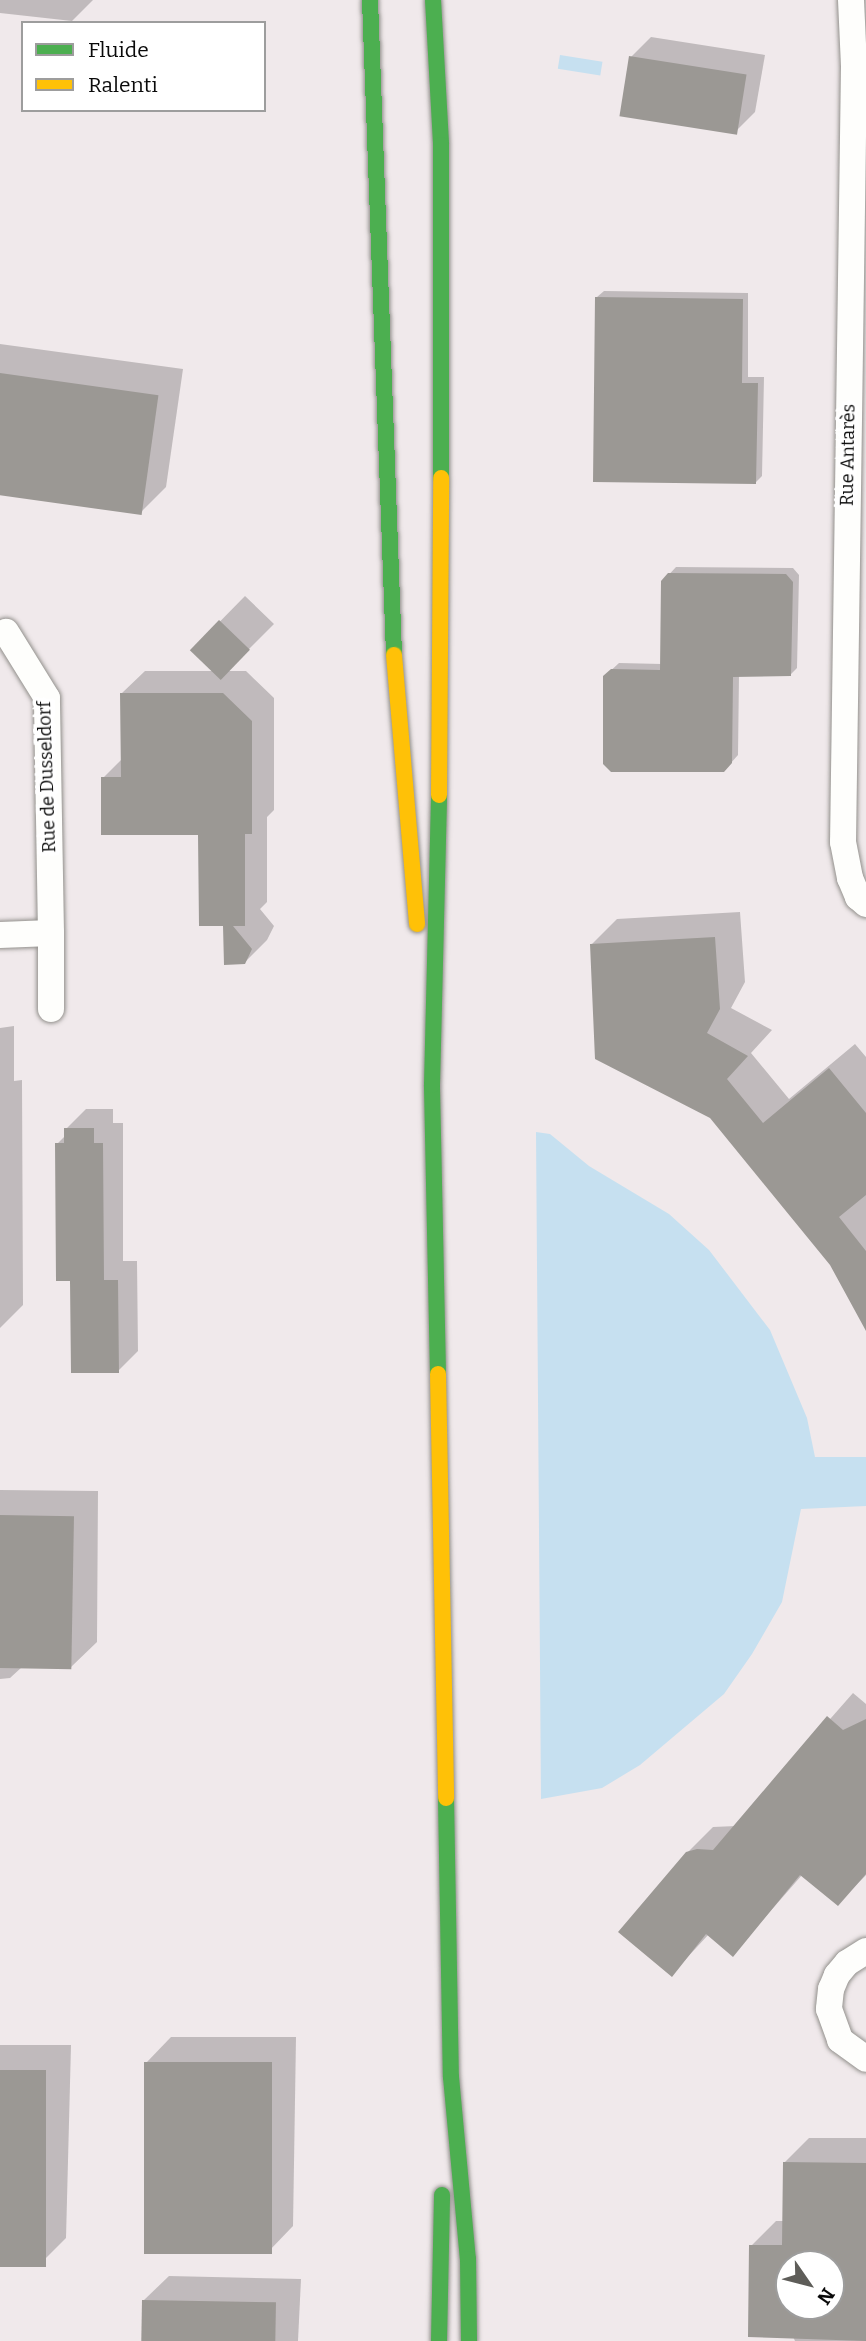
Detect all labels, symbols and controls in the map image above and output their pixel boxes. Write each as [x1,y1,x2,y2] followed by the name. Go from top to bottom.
[21,21,266,112] legend
[88,37,149,63] text: Fluide
[88,72,158,98] text: Ralenti
[836,404,860,506] street label: Rue Antarès
[34,701,60,853] street label: Rue de Dusseldorf
[775,2250,845,2320] north arrow
[812,2284,840,2309] text: N

